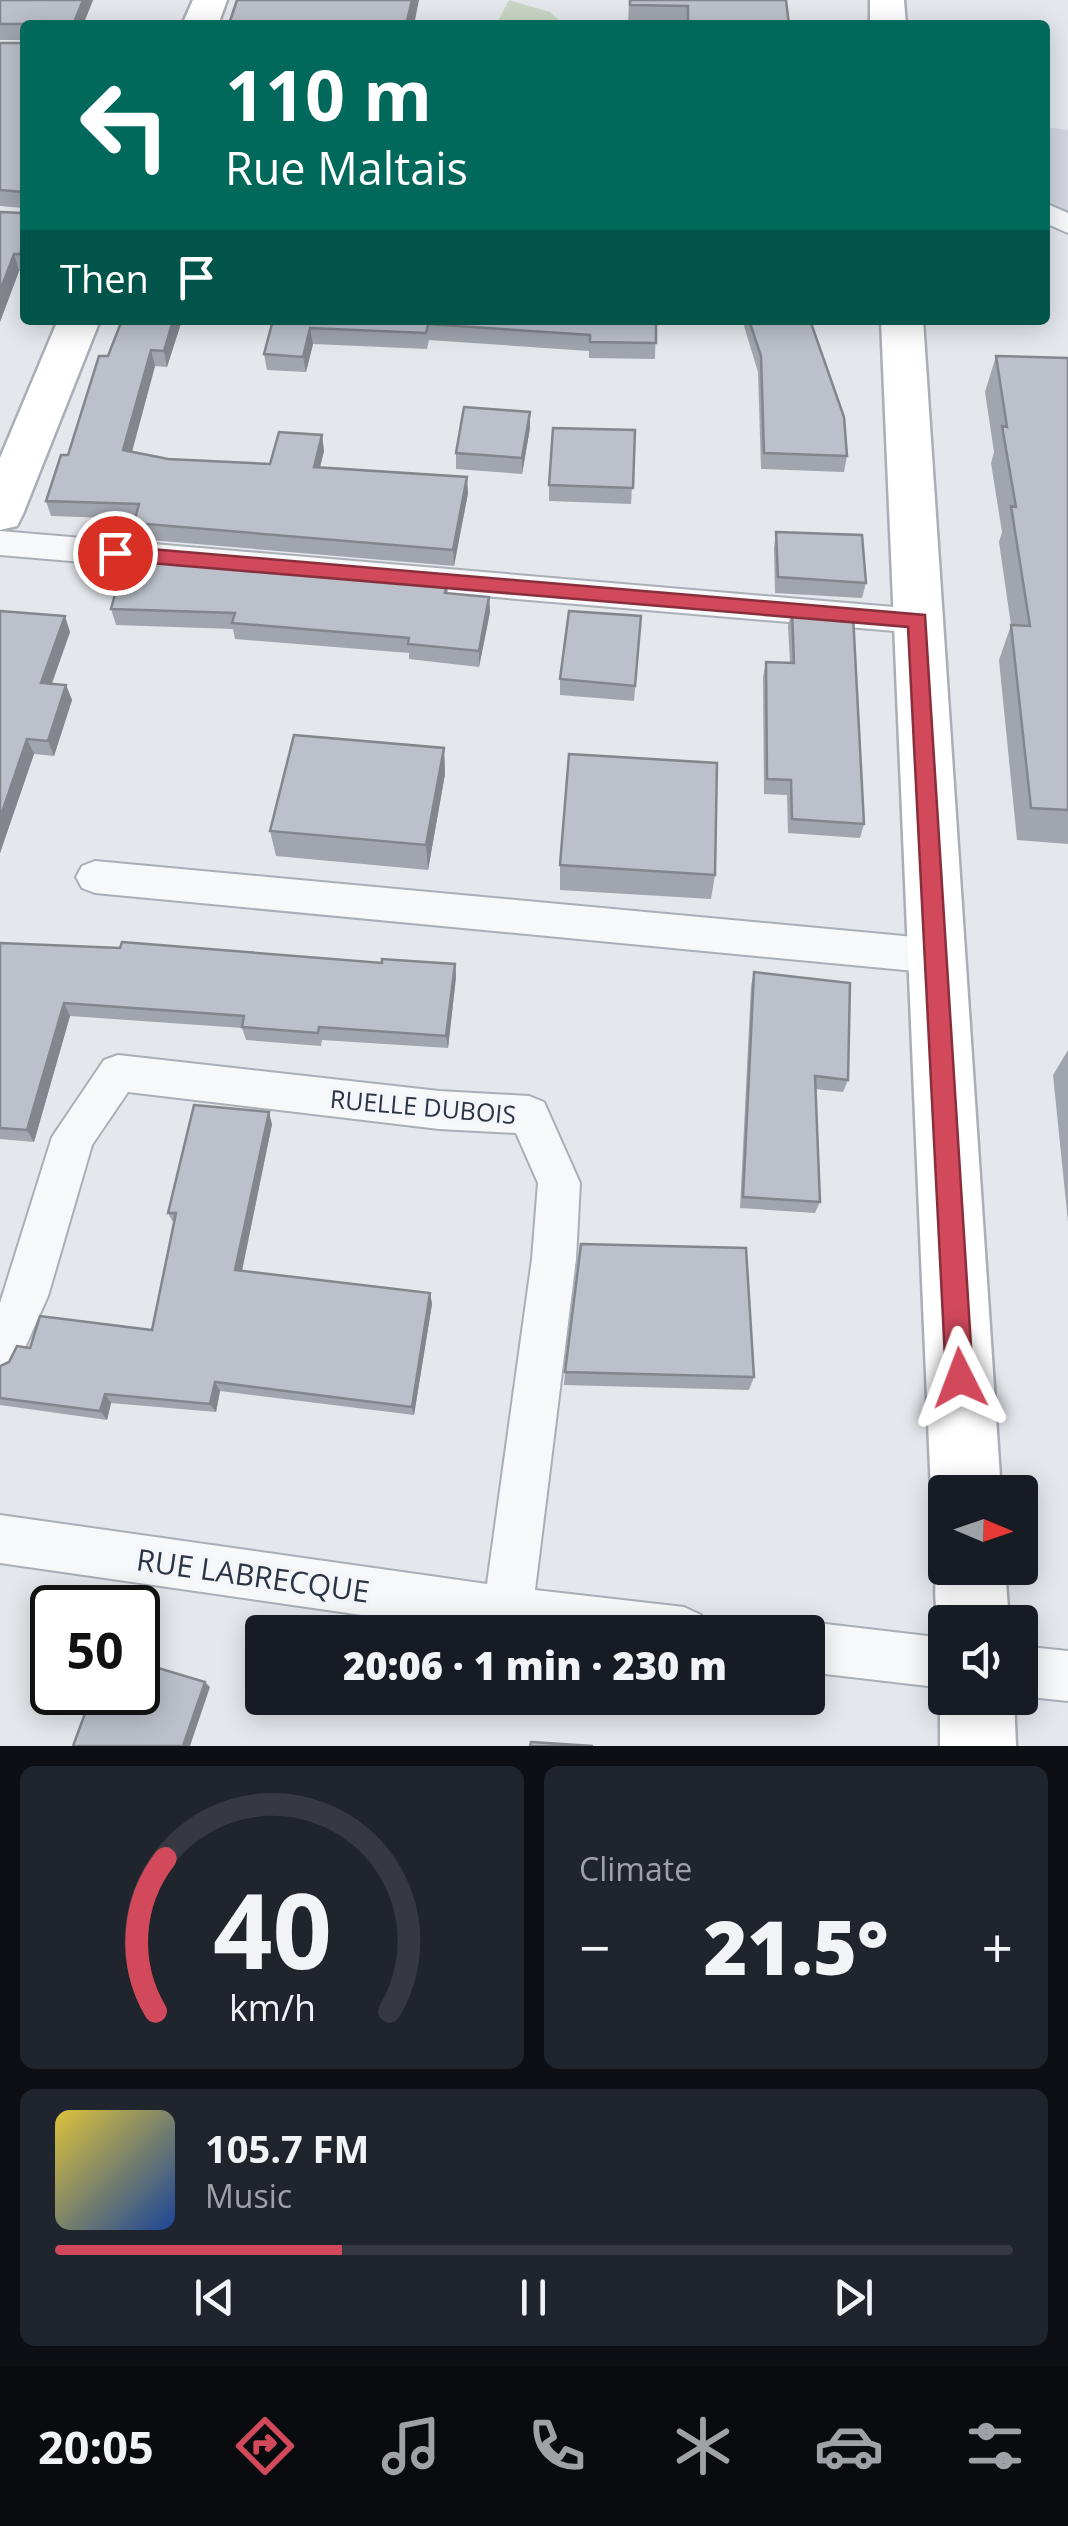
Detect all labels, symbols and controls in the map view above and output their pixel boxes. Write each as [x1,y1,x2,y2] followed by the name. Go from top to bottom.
[225,46,432,142] text: 110 m
[60,60,190,190] icon: left
[225,137,468,198] text: Rue Maltais
[169,250,224,305] icon: arrive
[60,252,149,304] text: Then
[73,511,158,596] pin
[88,526,143,581] icon: arrive
[329,1081,517,1131] street label: RUELLE DUBOIS
[908,1326,1012,1430] position arrow
[928,1475,1038,1585] north arrow
[928,1475,1038,1715] map controls
[134,1538,372,1612] street label: RUE LABRECQUE
[30,1585,160,1715] speed limit sign: 50
[928,1605,1038,1715] button: sound
[343,1639,727,1691] text: 20:06 · 1 min · 230 m
[579,1847,692,1890] text: Climate
[213,1858,331,1999] text: 40
[703,1895,889,1997] text: 21.5°
[579,1909,610,1984] text: −
[982,1909,1013,1984] text: +
[229,1983,315,2031] text: km/h
[205,2122,369,2174] text: 105.7 FM
[205,2174,292,2217] text: Music
[187,2270,242,2325] icon: previous
[506,2270,561,2325] icon: pause
[826,2270,881,2325] icon: next
[230,2411,300,2481] icon: directions
[376,2411,446,2481] icon: music
[522,2411,592,2481] icon: phone
[668,2411,738,2481] icon: climate
[814,2411,884,2481] icon: car
[960,2411,1030,2481] icon: filters
[38,2416,154,2477] text: 20:05

